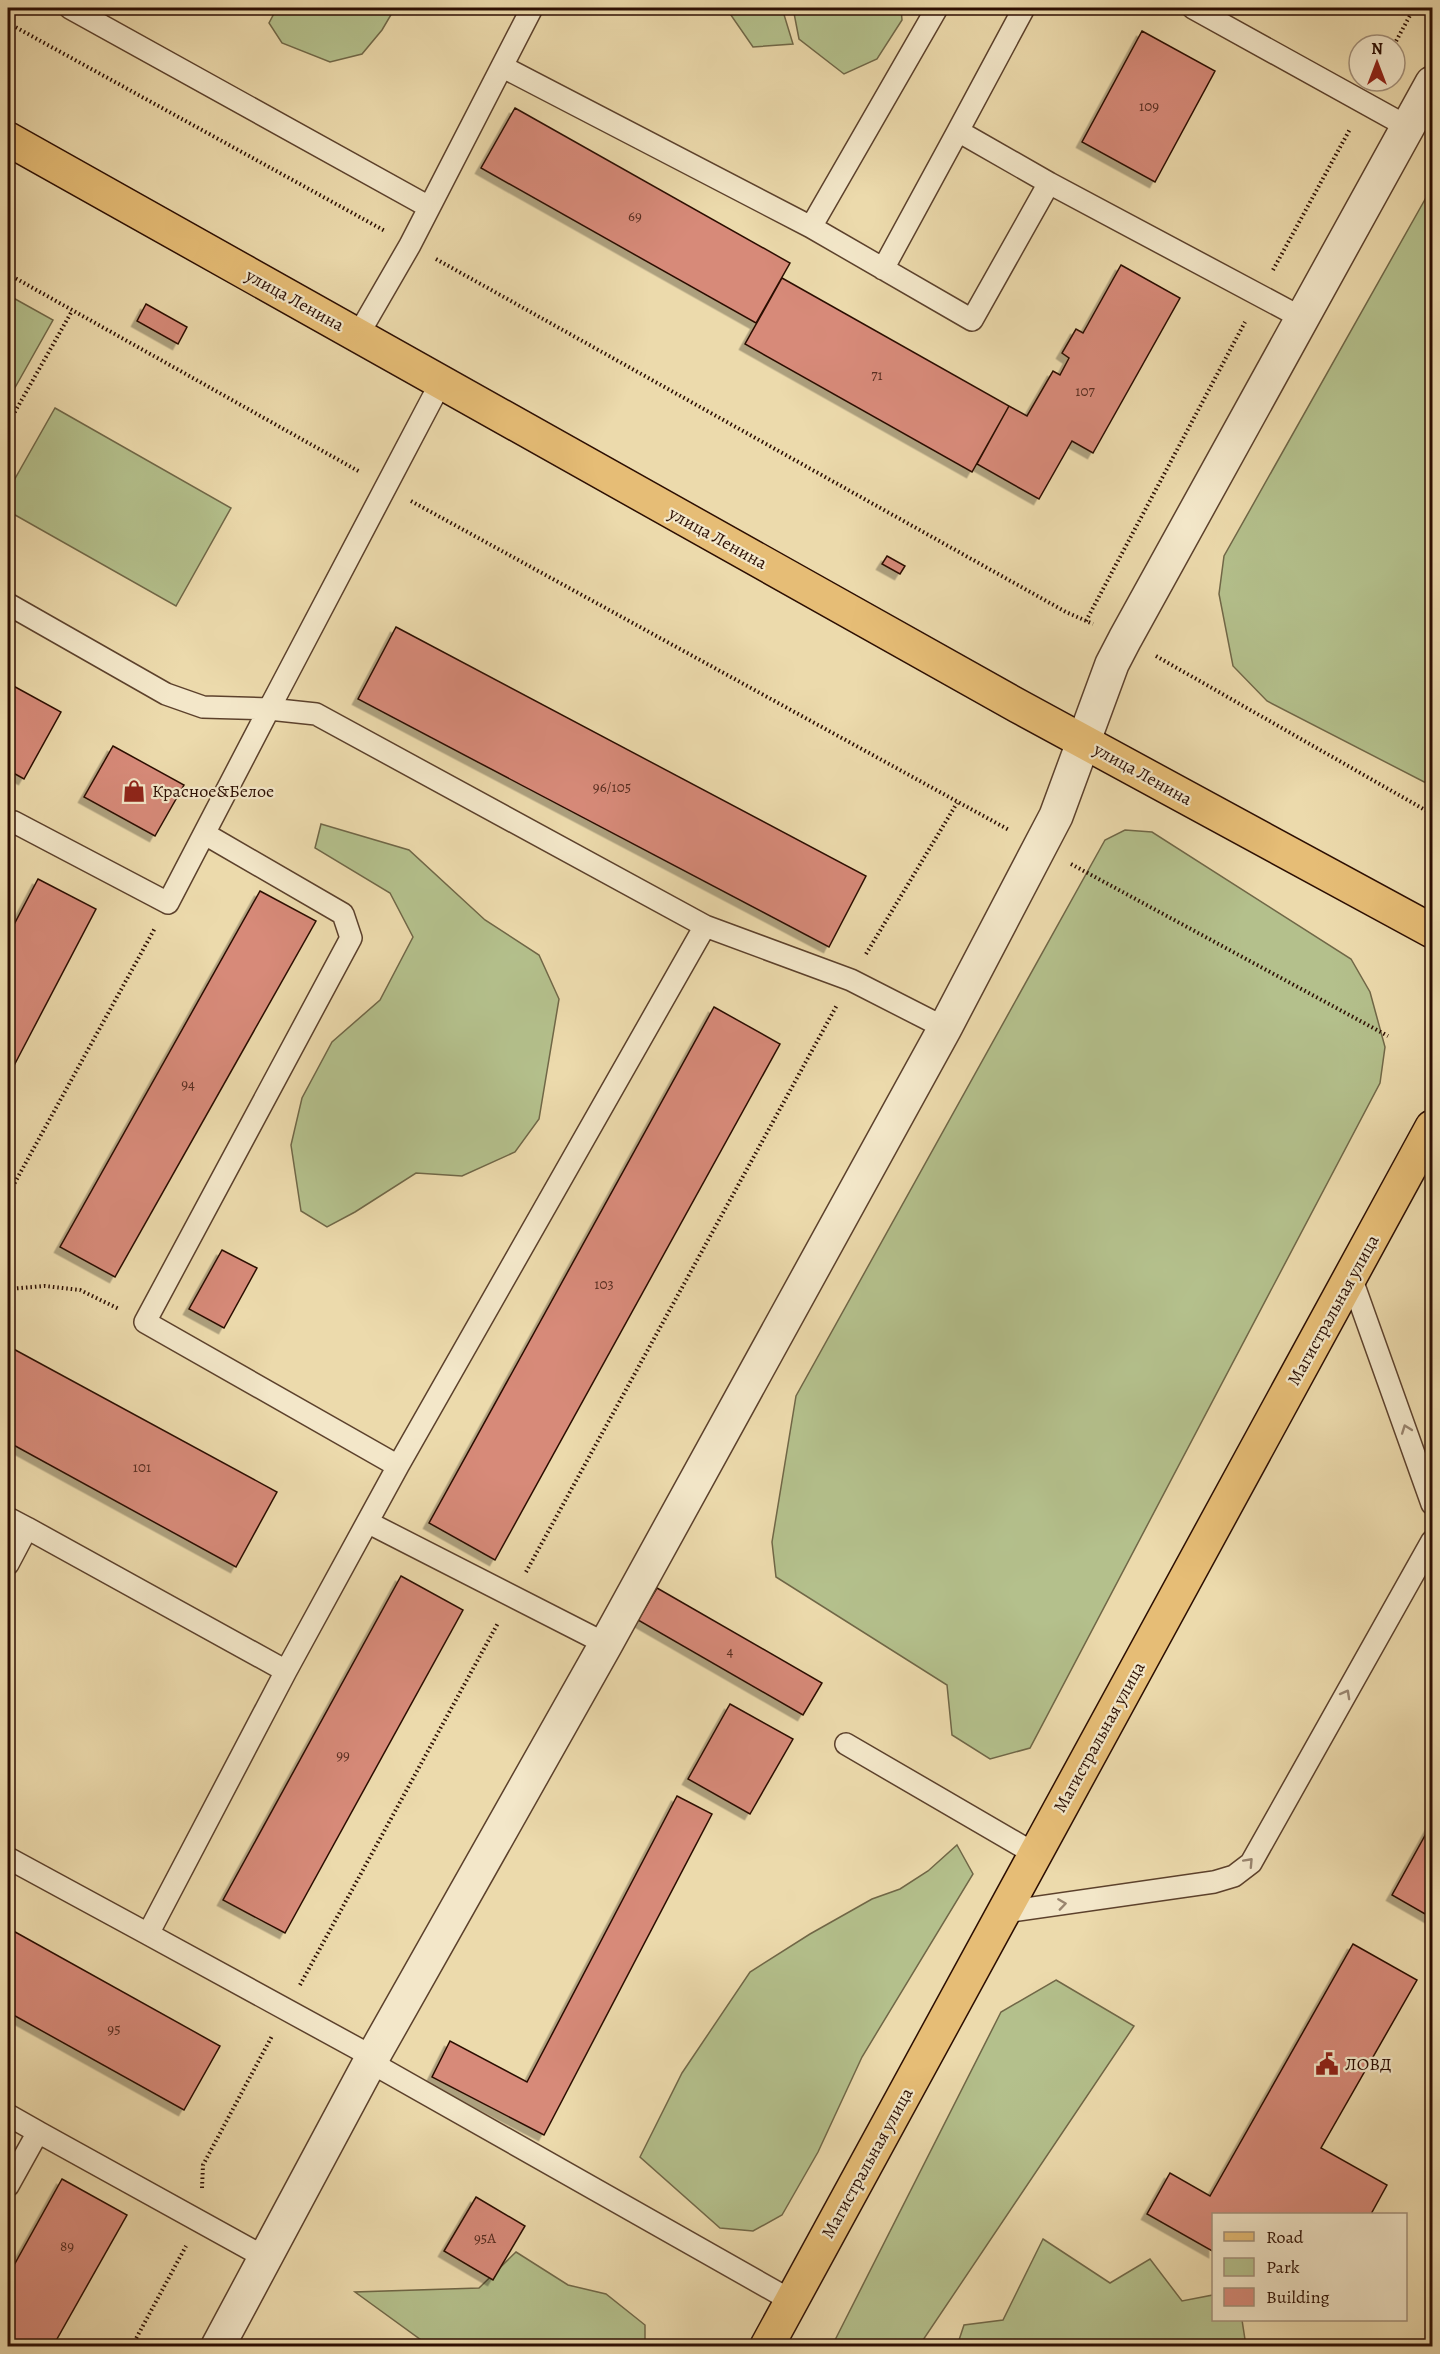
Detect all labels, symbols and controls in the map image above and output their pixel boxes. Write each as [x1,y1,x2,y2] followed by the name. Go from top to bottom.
[1347,33,1407,93] north arrow
[1371,38,1383,60] text: N
[1139,96,1159,116] house number: 109
[628,206,642,226] house number: 69
[241,263,349,337] street label: улица Ленина
[871,365,883,385] house number: 71
[1075,381,1095,401] house number: 107
[664,501,772,575] street label: улица Ленина
[1089,737,1197,811] street label: улица Ленина
[593,777,631,797] house number: 96/105
[121,778,147,804] shop icon: Красное&Белое
[152,779,274,803] place label: Красное&Белое
[181,1074,195,1094] house number: 94
[1282,1230,1385,1390] street label: Магистральная улица
[594,1274,614,1294] house number: 103
[1400,1424,1413,1435] one-way arrow
[133,1457,151,1477] house number: 101
[727,1641,734,1661] house number: 4
[1048,1657,1151,1817] street label: Магистральная улица
[1339,1690,1350,1700] one-way arrow
[336,1745,350,1765] house number: 99
[1242,1859,1253,1869] one-way arrow
[1057,1898,1066,1910] one-way arrow
[107,2019,121,2039] house number: 95
[1314,2051,1340,2077] public building icon: ЛОВД
[1345,2052,1391,2076] place label: ЛОВД
[816,2083,919,2243] street label: Магистральная улица
[1212,2213,1407,2321] legend
[1266,2225,1304,2249] text: Road
[474,2228,496,2248] house number: 95А
[60,2236,74,2256] house number: 89
[1266,2255,1300,2279] text: Park
[1266,2285,1330,2309] text: Building

